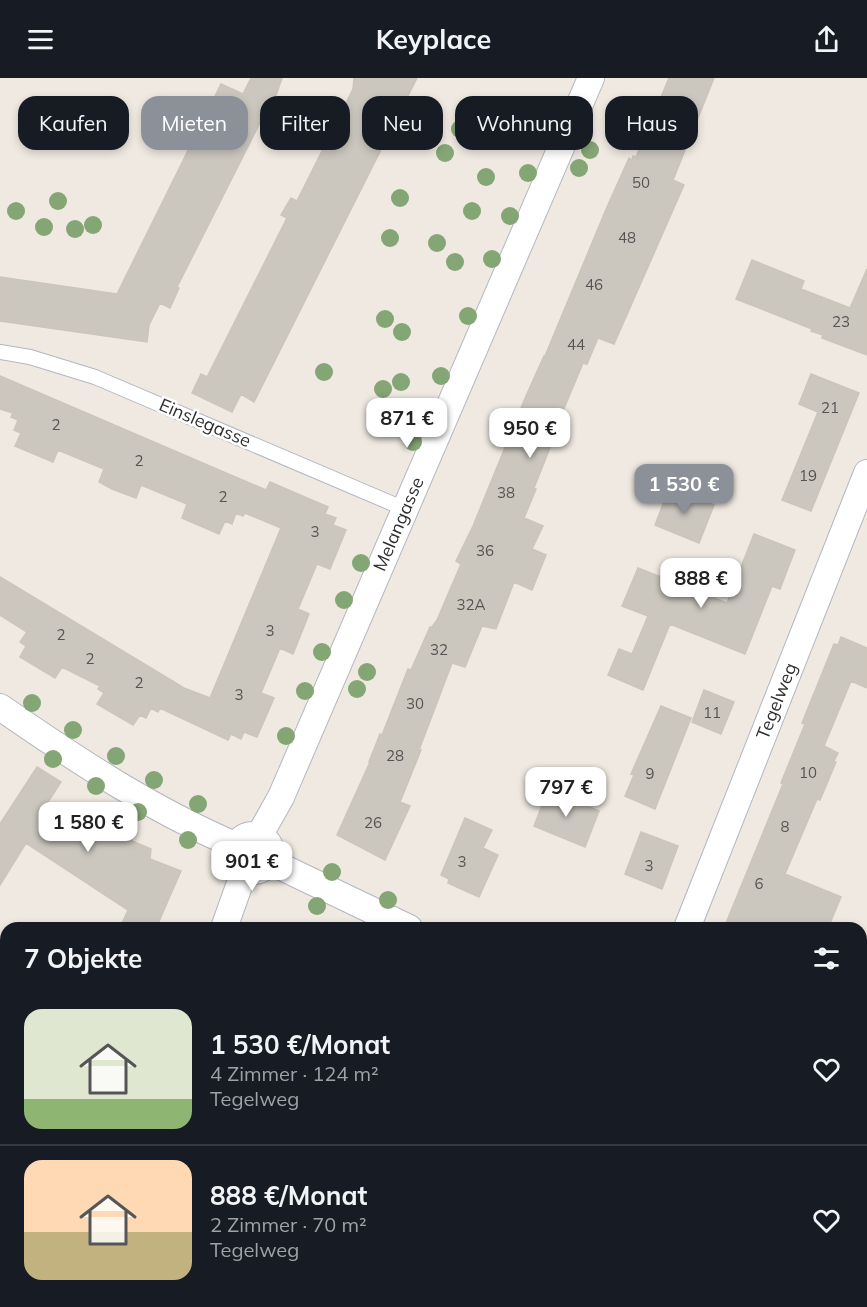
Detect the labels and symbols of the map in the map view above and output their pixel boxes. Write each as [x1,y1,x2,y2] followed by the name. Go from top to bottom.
[632,173,650,192] house number: 50
[618,228,636,247] house number: 48
[585,275,603,294] house number: 46
[832,312,850,331] house number: 23
[567,335,585,354] house number: 44
[156,393,255,452] street label: Einslegasse
[365,398,449,449] pin: 871 €
[821,398,839,417] house number: 21
[488,408,572,459] pin: 950 €
[51,415,61,434] house number: 2
[134,451,144,470] house number: 2
[629,464,739,515] pin: 1 530 €
[799,466,817,485] house number: 19
[368,473,429,574] street label: Melangasse
[497,483,515,502] house number: 38
[218,487,228,506] house number: 2
[310,522,320,541] house number: 3
[476,541,494,560] house number: 36
[659,558,743,609] pin: 888 €
[456,595,486,614] house number: 32A
[265,621,275,640] house number: 3
[56,625,66,644] house number: 2
[430,640,448,659] house number: 32
[85,649,95,668] house number: 2
[751,659,802,743] street label: Tegelweg
[134,673,144,692] house number: 2
[234,685,244,704] house number: 3
[406,694,424,713] house number: 30
[703,703,721,722] house number: 11
[386,746,404,765] house number: 28
[799,763,817,782] house number: 10
[645,764,655,783] house number: 9
[524,767,608,818] pin: 797 €
[33,802,143,853] pin: 1 580 €
[364,813,382,832] house number: 26
[780,817,790,836] house number: 8
[210,841,294,892] pin: 901 €
[457,852,467,871] house number: 3
[644,856,654,875] house number: 3
[754,874,764,893] house number: 6

